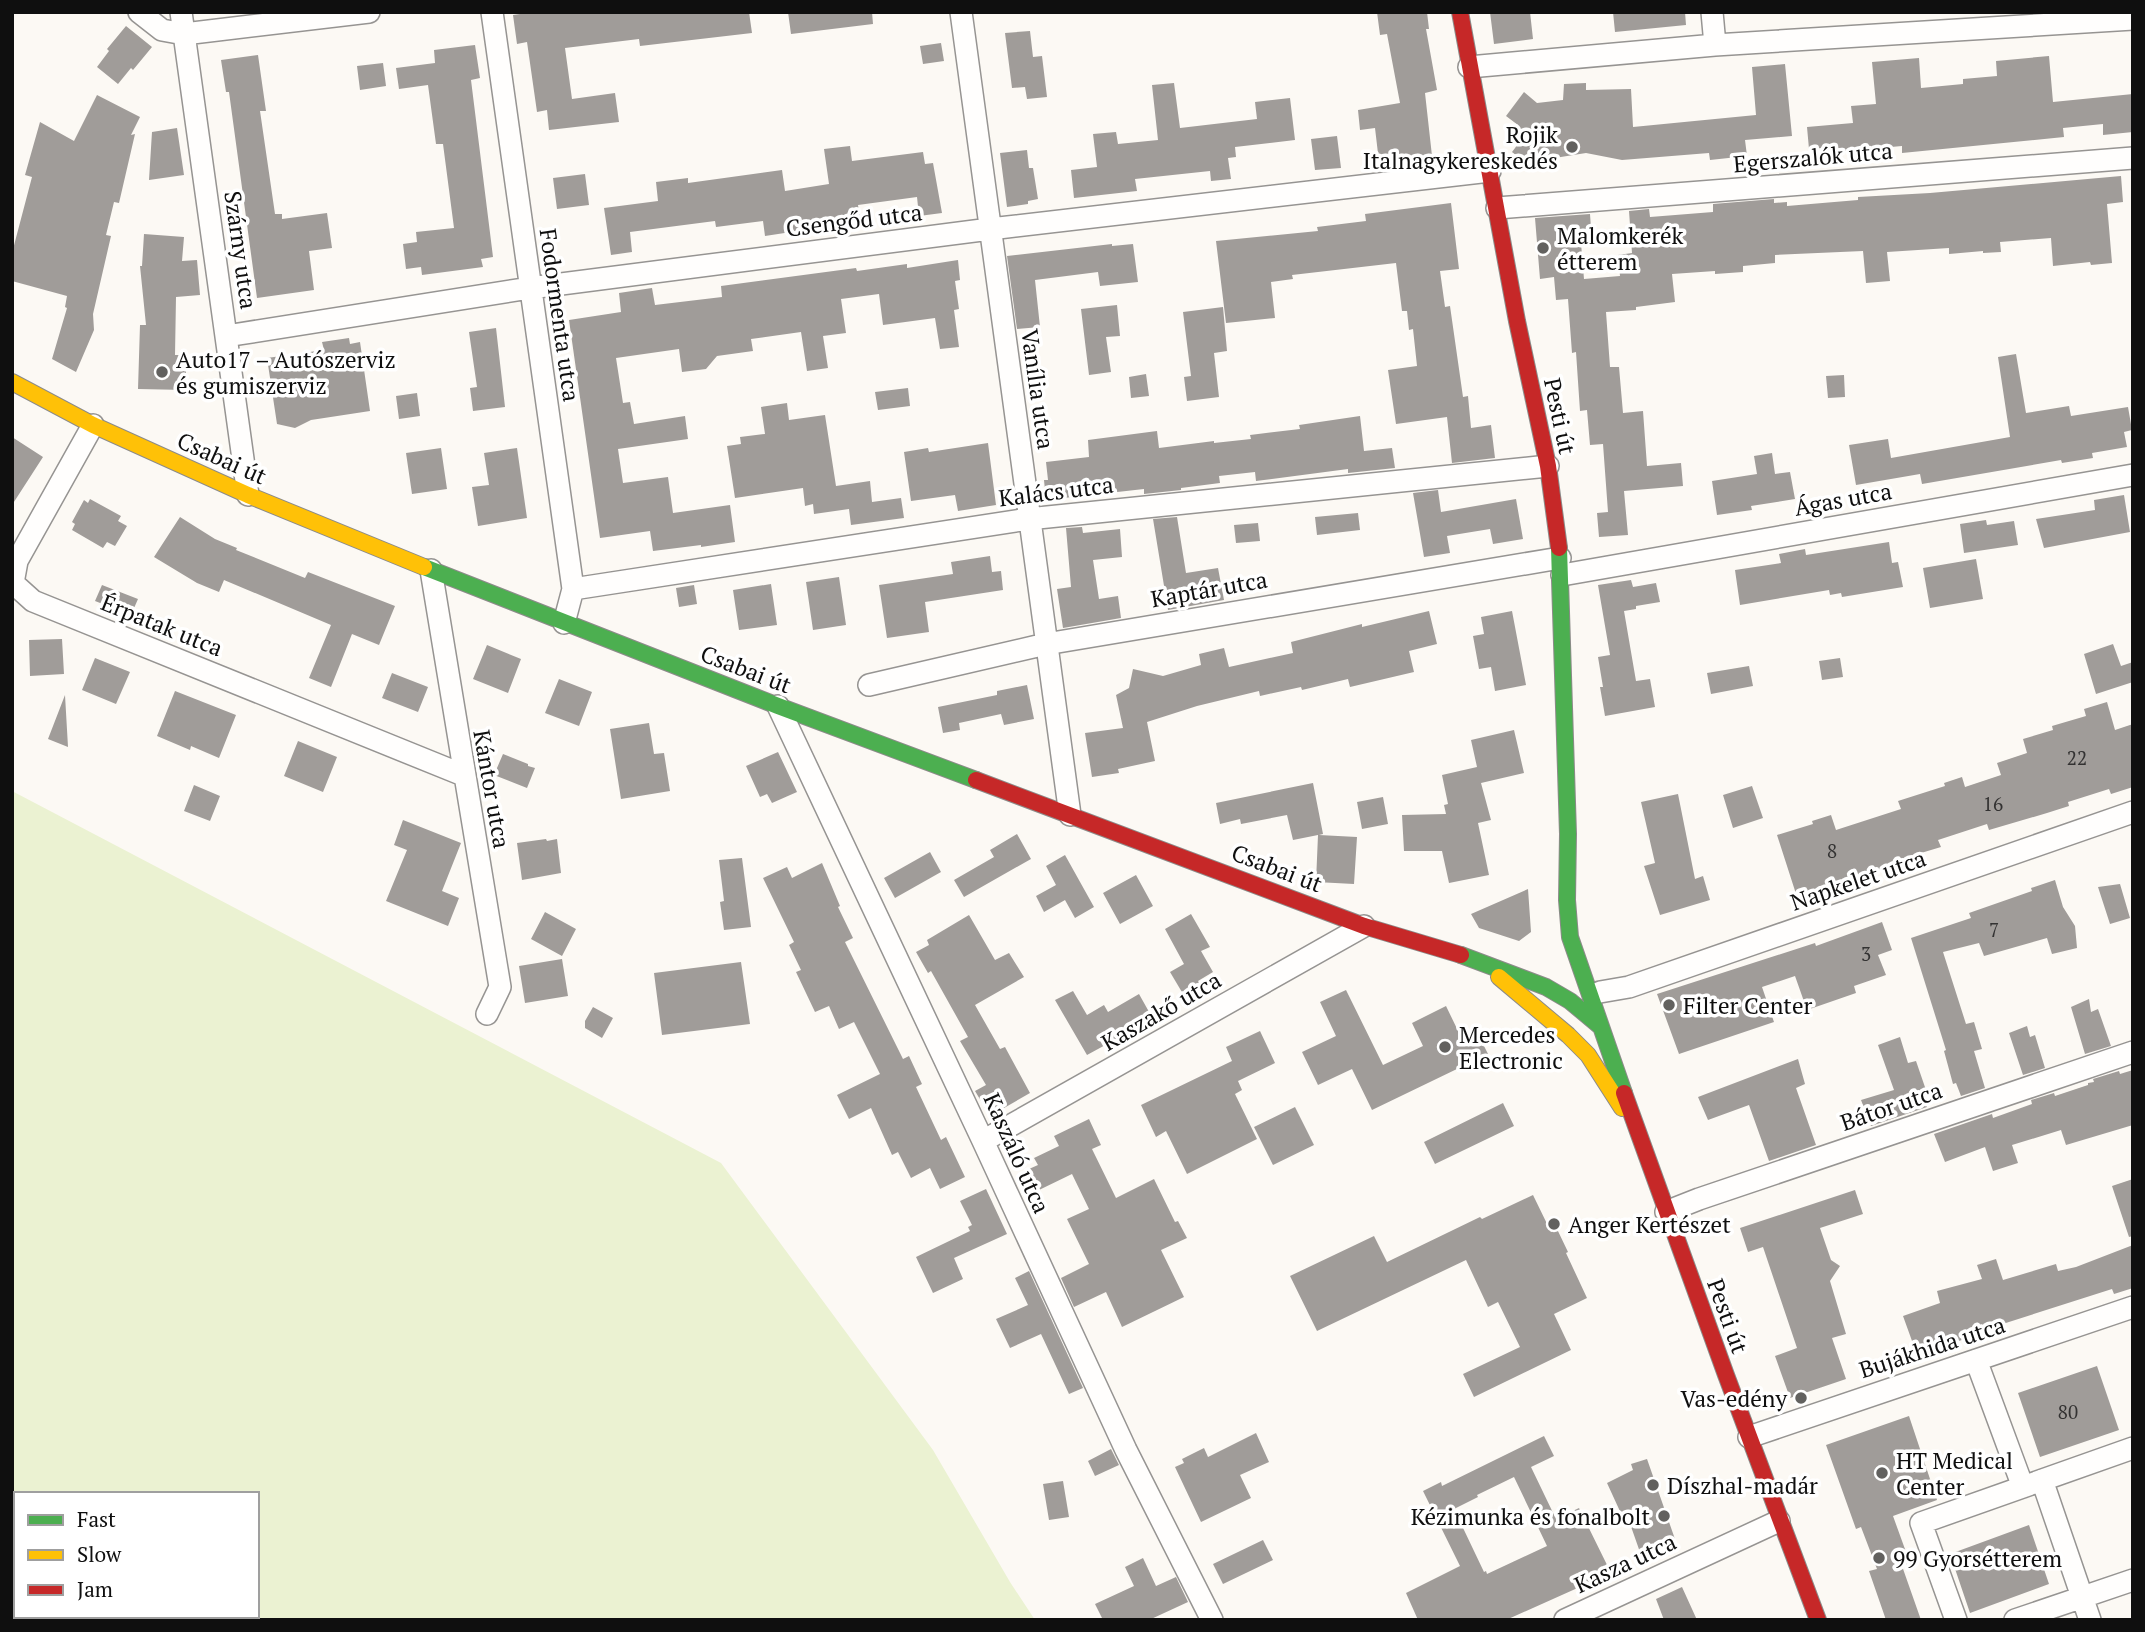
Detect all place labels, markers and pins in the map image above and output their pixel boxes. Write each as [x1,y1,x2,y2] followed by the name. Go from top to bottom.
[1363,119,1558,176] place label: Rojik Italnagykereskedés
[1564,139,1580,155] marker: Rojik Italnagykereskedés
[1557,220,1684,277] place label: Malomkerék étterem
[1535,240,1551,256] marker: Malomkerék étterem
[176,344,396,401] place label: Auto17 – Autószerviz és gumiszerviz
[154,364,170,380] marker: Auto17 – Autószerviz és gumiszerviz
[1683,990,1812,1021] place label: Filter Center
[1661,997,1677,1013] marker: Filter Center
[1459,1019,1563,1076] place label: Mercedes Electronic
[1437,1039,1453,1055] marker: Mercedes Electronic
[1568,1209,1731,1240] place label: Anger Kertészet
[1546,1216,1562,1232] marker: Anger Kertészet
[1681,1383,1787,1414] place label: Vas-edény
[1793,1390,1809,1406] marker: Vas-edény
[1896,1445,2013,1502] place label: HT Medical Center
[1874,1465,1890,1481] marker: HT Medical Center
[1667,1470,1818,1501] place label: Díszhal-madár
[1645,1477,1661,1493] marker: Díszhal-madár
[1411,1501,1650,1532] place label: Kézimunka és fonalbolt
[1656,1508,1672,1524] marker: Kézimunka és fonalbolt
[1893,1543,2062,1574] place label: 99 Gyorsétterem
[1871,1550,1887,1566] marker: 99 Gyorsétterem

